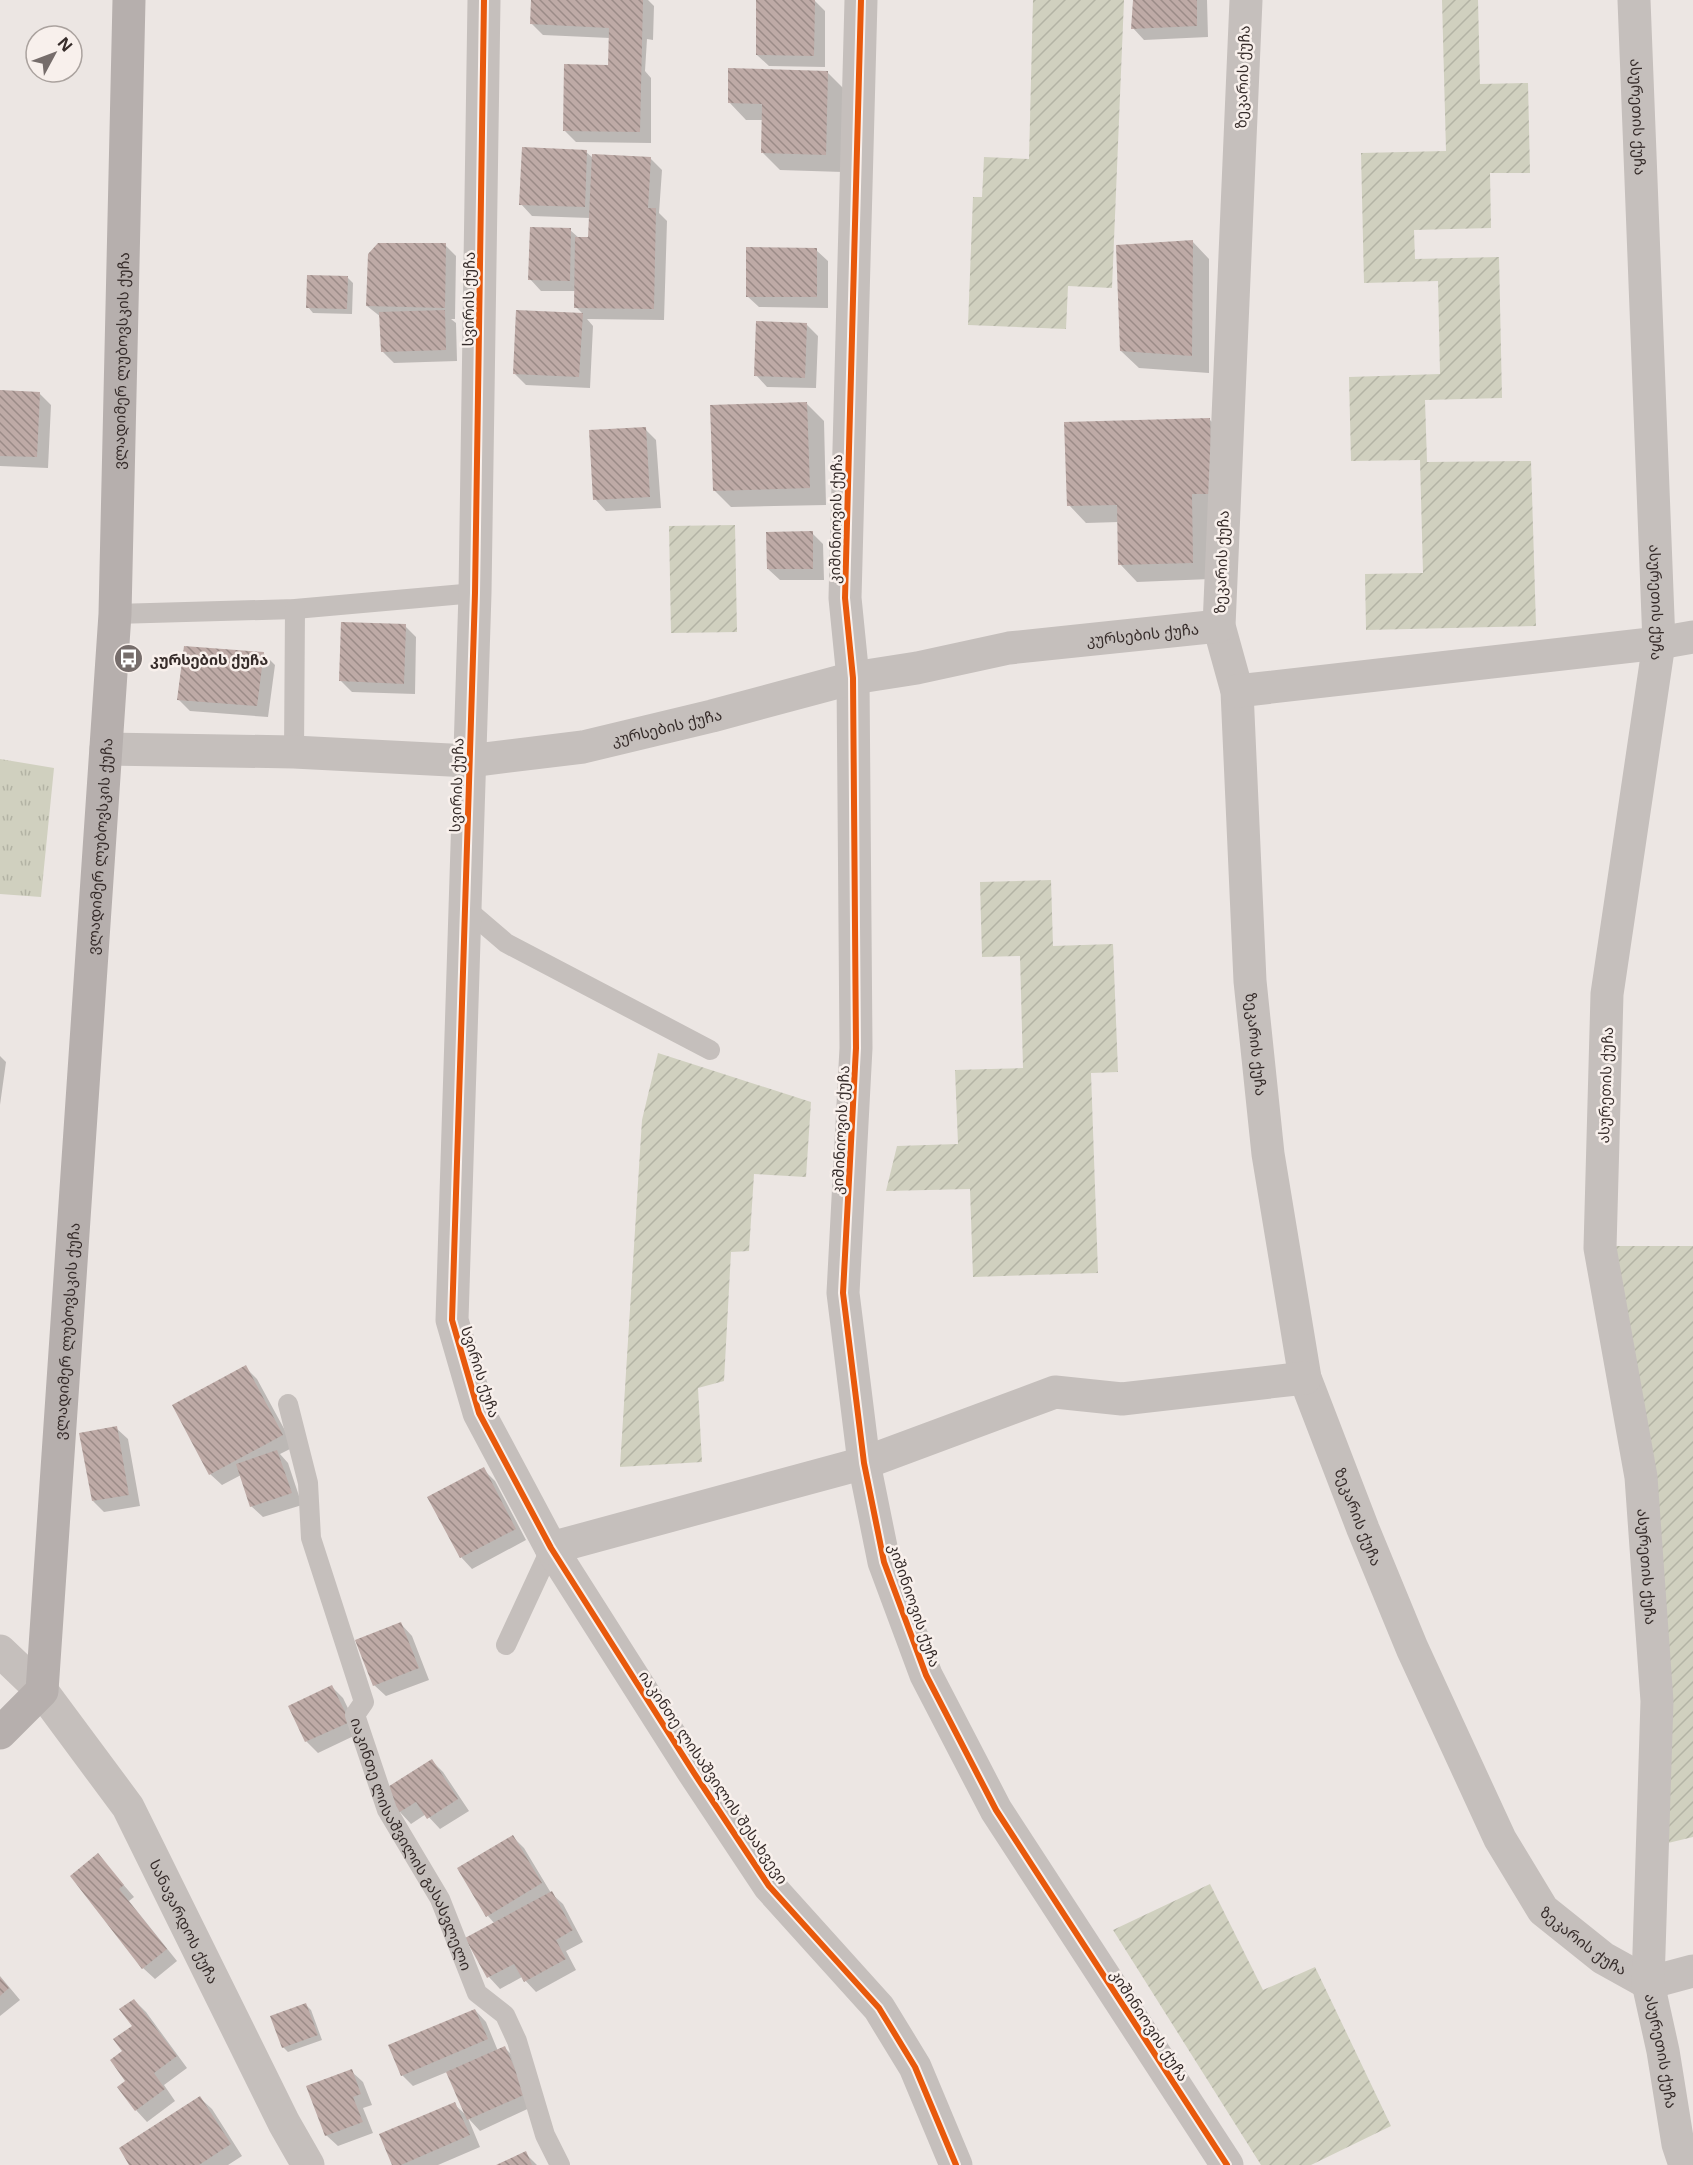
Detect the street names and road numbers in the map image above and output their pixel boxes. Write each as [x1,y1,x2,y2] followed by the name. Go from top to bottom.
[1230,25,1254,129] street label: ზეკარის ქუჩა
[1626,58,1651,176] street label: ასურეთის ქუჩა
[108,252,133,470] street label: ვლადიმერ ლუბოვსკის ქუჩა
[457,252,479,346] street label: სვირის ქუჩა
[824,454,846,584] street label: კიშინიოვის ქუჩა
[1209,510,1233,614] street label: ზეკარის ქუჩა
[1645,544,1669,662] street label: ასურეთის ქუჩა
[1085,618,1200,650] street label: კურსების ქუჩა
[609,704,724,750] street label: კურსების ქუჩა
[82,737,117,956] street label: ვლადიმერ ლუბოვსკის ქუჩა
[444,737,468,833] street label: სვირის ქუჩა
[1241,992,1272,1097] street label: ზეკარის ქუჩა
[1593,1026,1617,1144] street label: ასურეთის ქუჩა
[827,1065,853,1195] street label: კიშინიოვის ქუჩა
[49,1222,84,1440] street label: ვლადიმერ ლუბოვსკის ქუჩა
[457,1324,505,1420] street label: სვირის ქუჩა
[1330,1465,1387,1569] street label: ზეკარის ქუჩა
[1633,1508,1662,1626] street label: ასურეთის ქუჩა
[884,1540,946,1670] street label: კიშინიოვის ქუჩა
[635,1666,793,1888] street label: იაკინთე ლისაშვილის შესახვევი
[346,1715,477,1973] street label: იაკინთე ლისაშვილის გასასვლელი
[145,1856,224,1987] street label: სანავარდოს ქუჩა
[1536,1902,1630,1979] street label: ზეკარის ქუჩა
[1106,1965,1194,2085] street label: კიშინიოვის ქუჩა
[1641,1991,1682,2110] street label: ასურეთის ქუჩა

